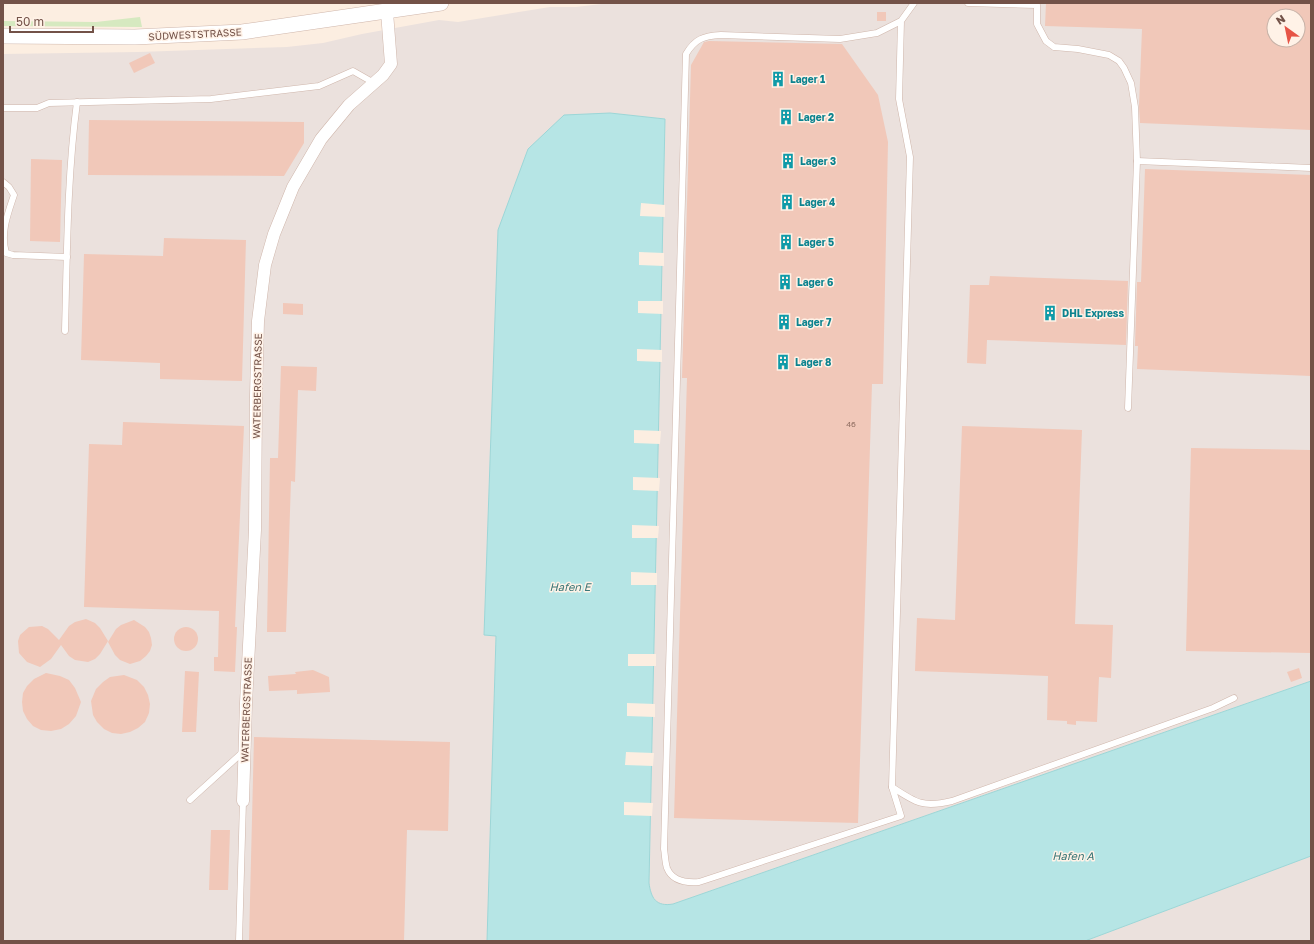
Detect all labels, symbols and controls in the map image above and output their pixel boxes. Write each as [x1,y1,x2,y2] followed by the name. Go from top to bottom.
[10,8,93,34] scale bar
[1266,8,1306,48] north arrow
[1273,11,1287,27] text: N
[16,14,44,29] text: 50 m
[148,25,242,42] street label: SÜDWESTSTRASSE
[769,70,787,88] building icon: Lager 1
[790,73,825,85] place label: Lager 1
[777,108,795,126] building icon: Lager 2
[798,111,834,123] place label: Lager 2
[779,152,797,170] building icon: Lager 3
[800,155,836,167] place label: Lager 3
[778,193,796,211] building icon: Lager 4
[799,196,835,208] place label: Lager 4
[777,233,795,251] building icon: Lager 5
[798,236,834,248] place label: Lager 5
[776,273,794,291] building icon: Lager 6
[797,276,833,288] place label: Lager 6
[1041,304,1059,322] building icon: DHL Express
[1062,307,1124,319] place label: DHL Express
[775,313,793,331] building icon: Lager 7
[796,316,832,328] place label: Lager 7
[250,333,264,439] street label: WATERBERGSTRASSE
[774,353,792,371] building icon: Lager 8
[795,356,831,368] place label: Lager 8
[846,419,856,429] house number: 46
[549,580,592,593] water label: Hafen E
[238,657,254,763] street label: WATERBERGSTRASSE
[1052,849,1094,862] water label: Hafen A

